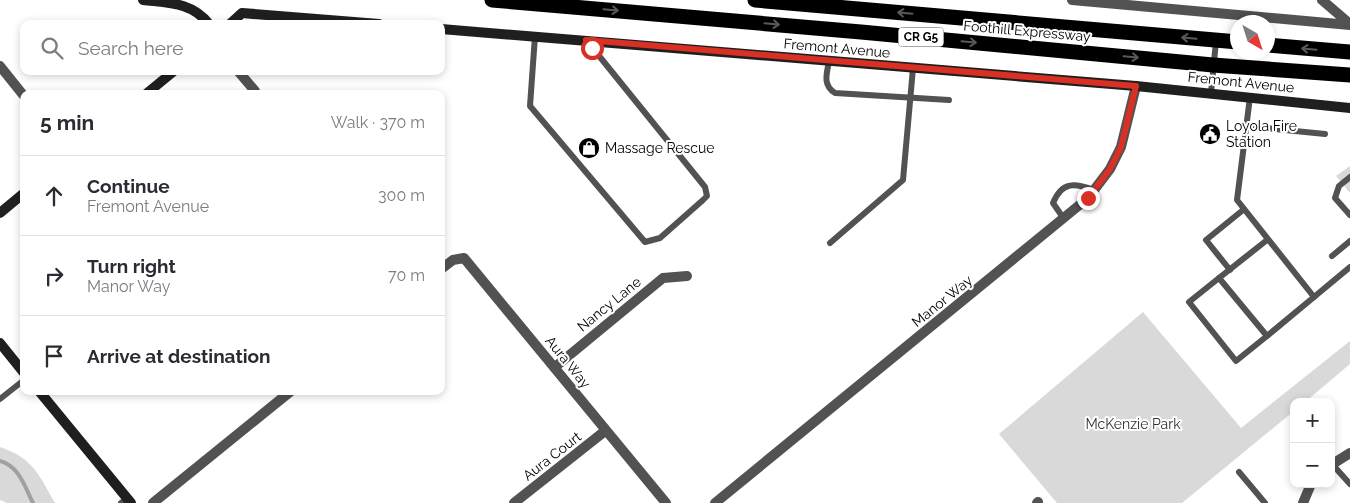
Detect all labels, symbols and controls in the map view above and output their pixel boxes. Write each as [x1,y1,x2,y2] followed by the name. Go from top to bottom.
[602,5,618,15] one-way arrow
[897,8,913,18] one-way arrow
[1230,15,1275,60] north arrow
[963,17,1092,45] street label: Foothill Expressway
[764,19,780,29] one-way arrow
[20,20,445,75] search box
[898,28,944,46] road number: CR G5
[1181,33,1197,43] one-way arrow
[38,34,66,62] icon: search
[783,35,891,61] street label: Fremont Avenue
[78,37,184,59] text: Search here
[581,37,604,60] route start
[961,37,977,47] one-way arrow
[1301,44,1317,53] one-way arrow
[1123,53,1139,62] one-way arrow
[1187,68,1295,96] street label: Fremont Avenue
[40,110,94,135] text: 5 min
[331,113,425,132] text: Walk · 370 m
[1226,118,1297,150] place label: Loyola Fire Station
[1198,122,1222,146] public building icon: Loyola Fire Station
[577,136,601,160] shop icon: Massage Rescue
[605,140,715,156] place label: Massage Rescue
[87,175,170,197] text: Continue
[40,182,68,210] icon: ahead
[378,186,425,205] text: 300 m
[1077,187,1100,210] route end
[87,197,209,216] text: Fremont Avenue
[87,255,176,277] text: Turn right
[40,262,68,290] icon: right
[388,266,425,285] text: 70 m
[909,272,976,330] street label: Manor Way
[574,274,644,334] street label: Nancy Lane
[87,277,170,296] text: Manor Way
[542,333,594,391] street label: Aura Way
[40,342,68,370] icon: arrive
[87,345,271,367] text: Arrive at destination
[1290,398,1335,488] map controls
[1290,398,1335,443] button: +
[1085,416,1181,432] park label: McKenzie Park
[520,428,585,484] street label: Aura Court
[1290,443,1335,488] button: −

